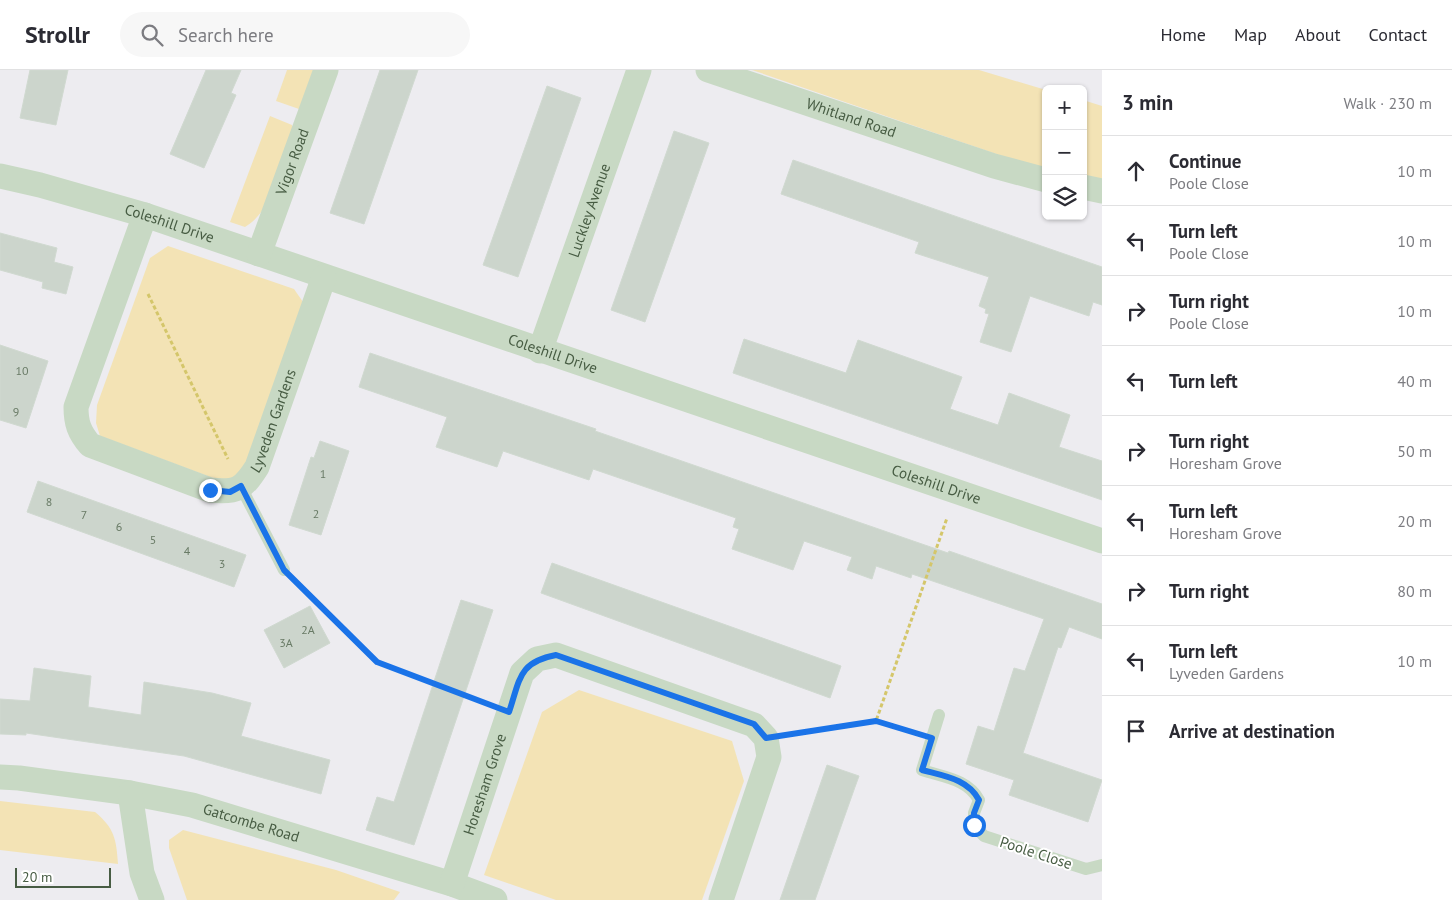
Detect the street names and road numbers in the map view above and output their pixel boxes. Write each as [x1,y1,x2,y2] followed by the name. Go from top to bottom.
[804,94,899,141] street label: Whitland Road
[271,126,313,199] street label: Vigor Road
[564,161,614,260] street label: Luckley Avenue
[123,200,217,247] street label: Coleshill Drive
[506,329,600,377] street label: Coleshill Drive
[246,366,300,476] street label: Lyveden Gardens
[889,460,983,508] street label: Coleshill Drive
[459,731,510,837] street label: Horesham Grove
[201,799,302,846] street label: Gatcombe Road
[998,832,1075,873] street label: Poole Close

